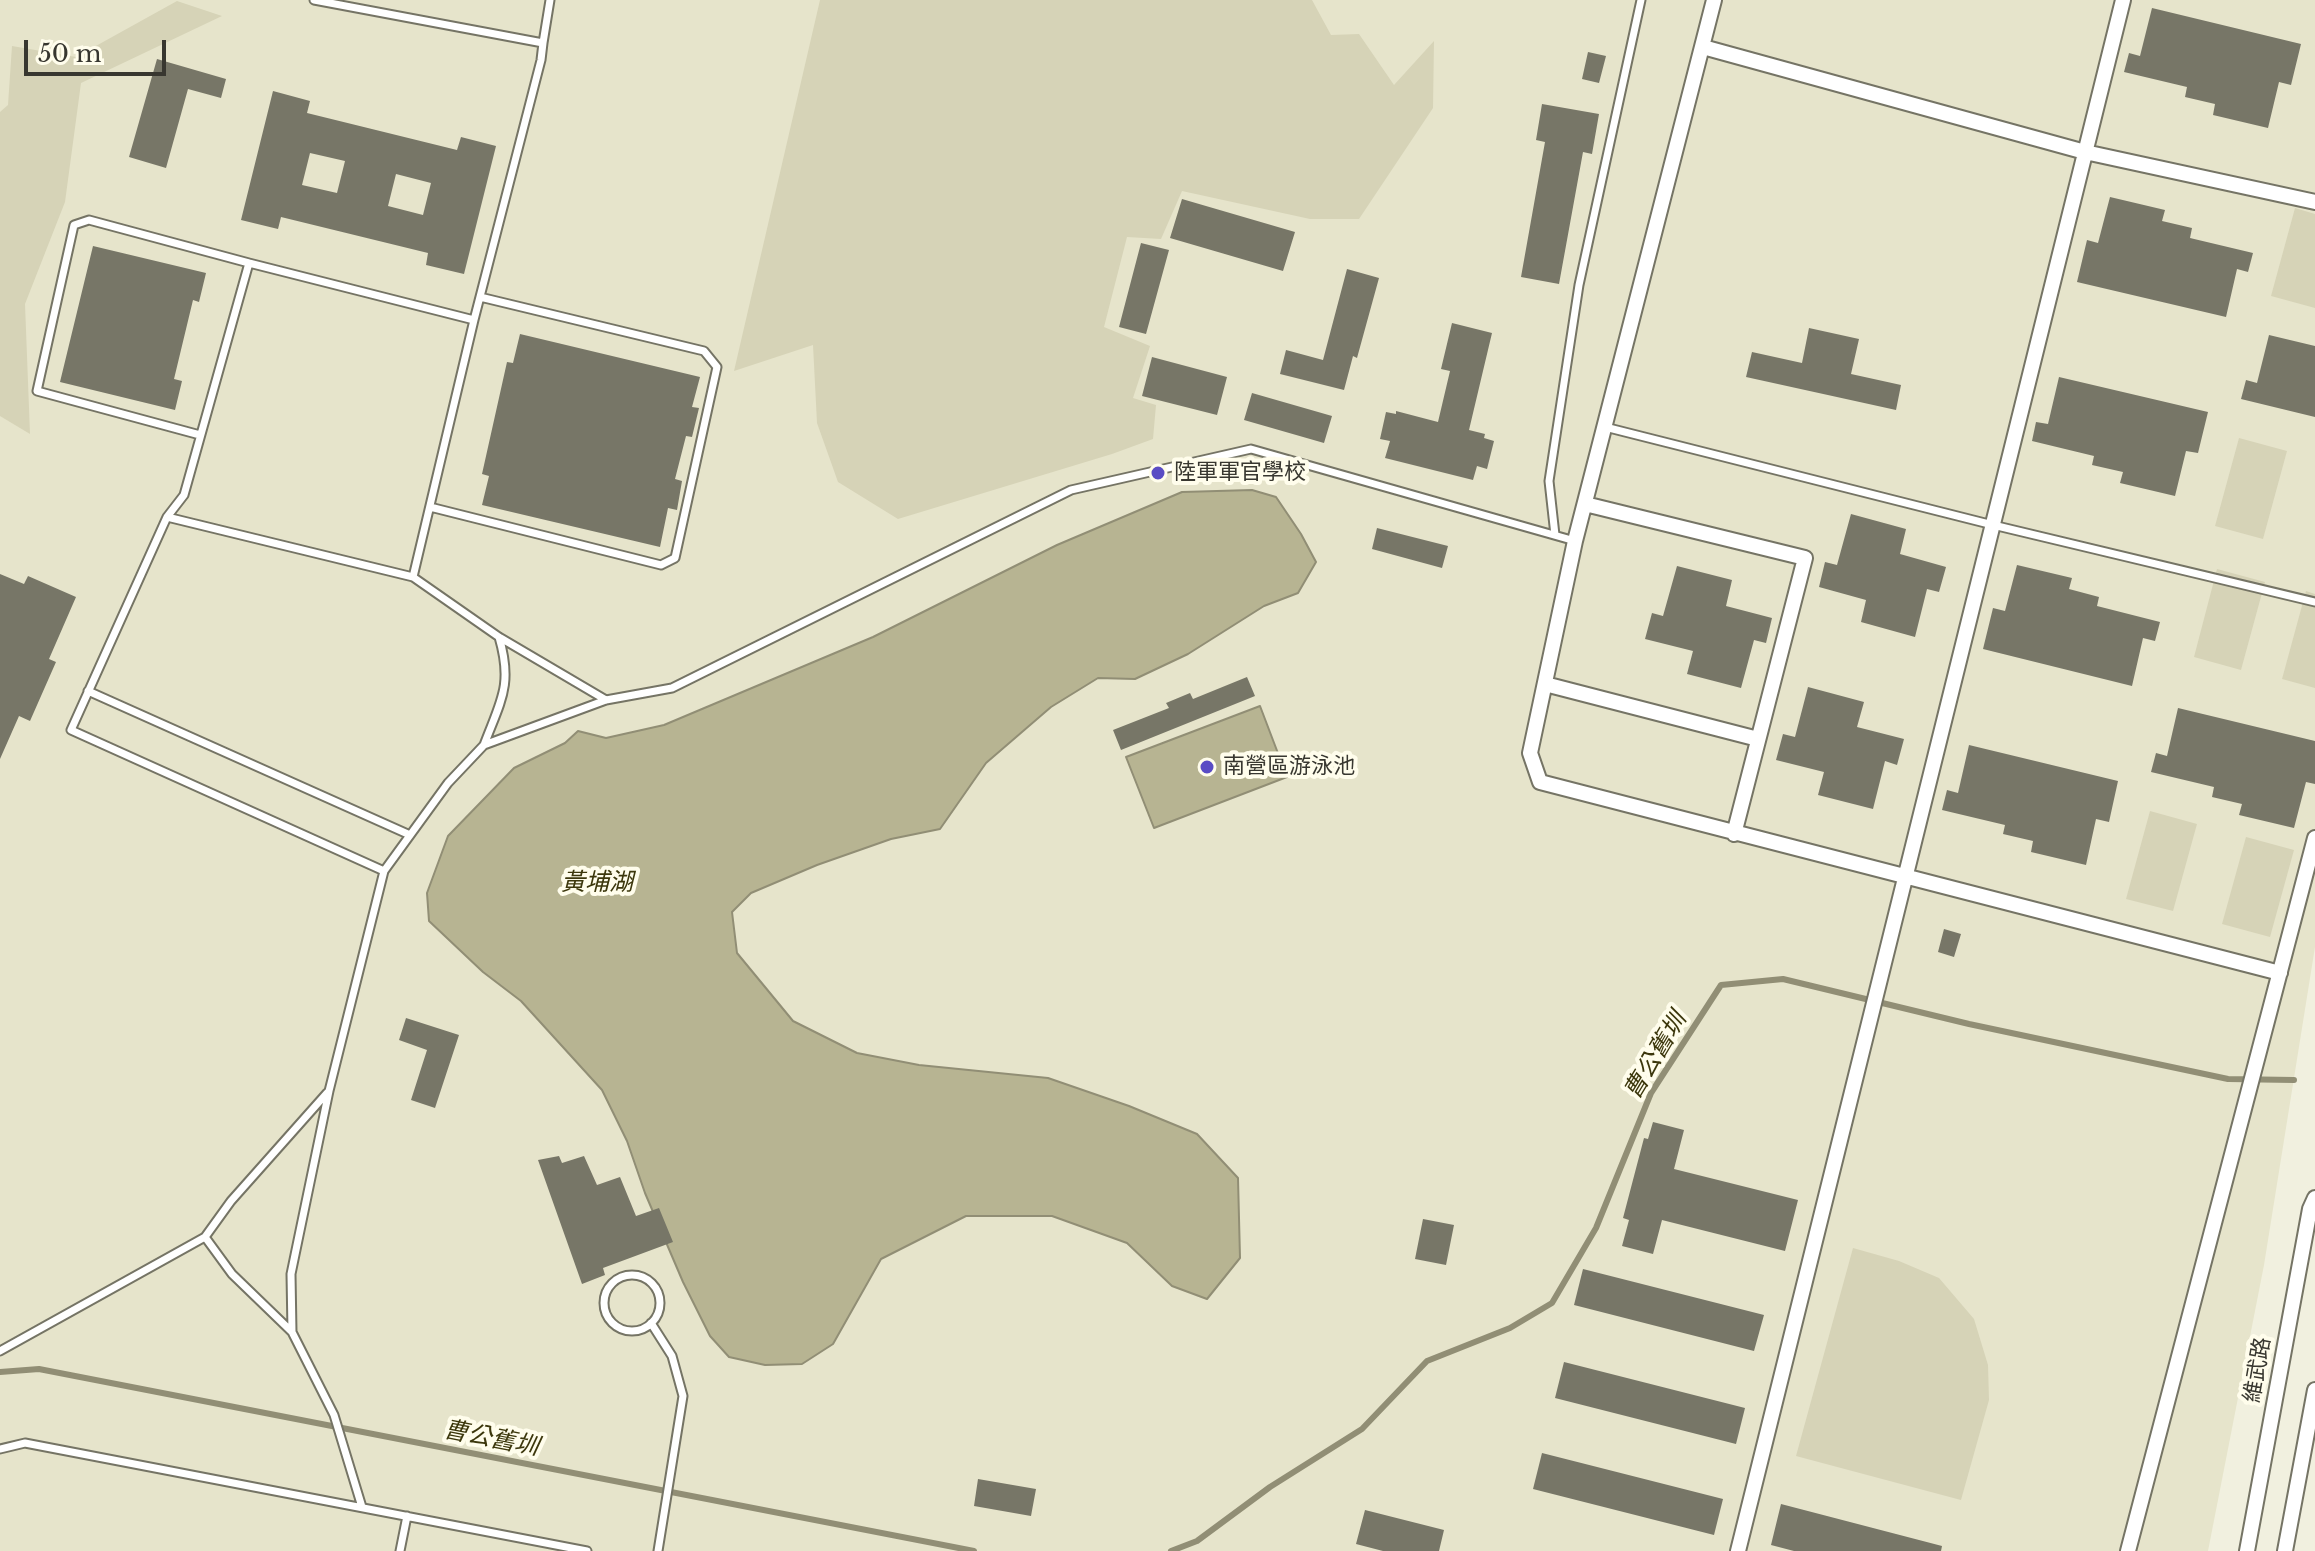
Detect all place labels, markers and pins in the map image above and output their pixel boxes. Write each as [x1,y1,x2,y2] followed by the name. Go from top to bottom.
[1174,460,1306,486] place label: 陸軍軍官學校
[1149,464,1167,482] marker: 陸軍軍官學校
[1223,754,1355,780] place label: 南營區游泳池
[1198,758,1216,776] marker: 南營區游泳池

